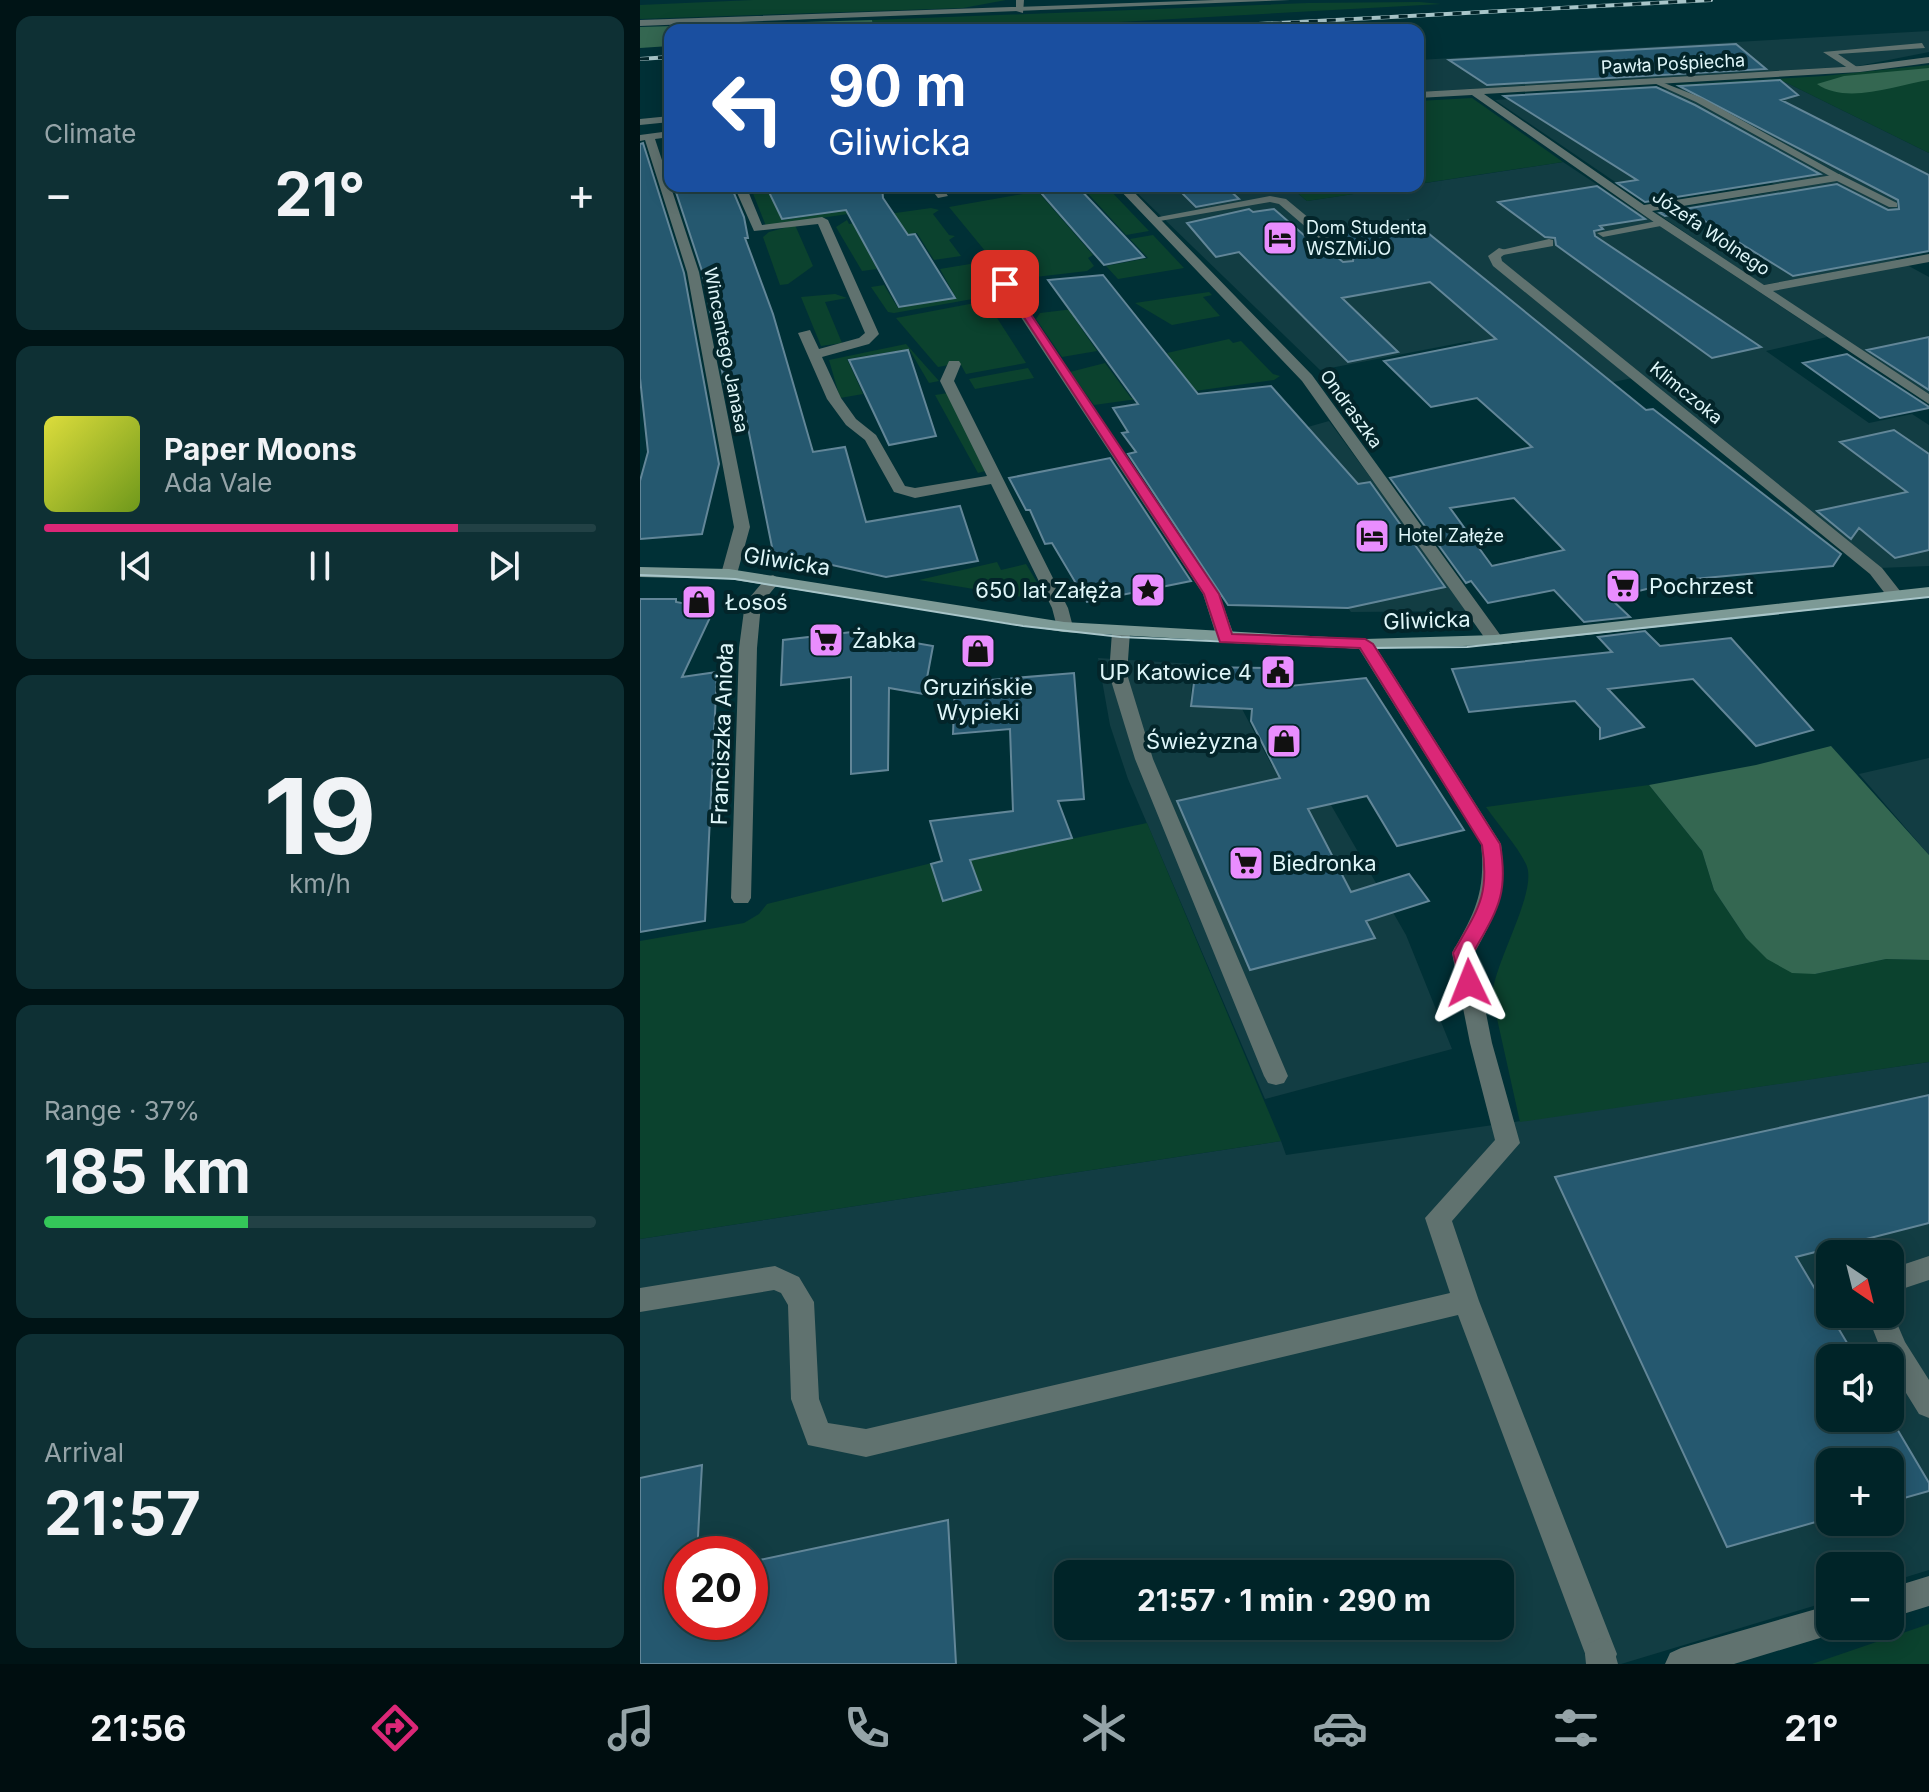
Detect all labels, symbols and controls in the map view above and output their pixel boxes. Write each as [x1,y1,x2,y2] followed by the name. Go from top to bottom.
[1600,49,1746,78] street label: Pawła Pośpiecha
[828,52,967,120] text: 90 m
[696,56,800,160] icon: left
[44,118,136,149] text: Climate
[828,120,971,164] text: Gliwicka
[274,158,366,230] text: 21°
[44,167,73,221] text: −
[567,167,596,221] text: +
[1648,185,1774,280] street label: Józefa Wolnego
[1306,217,1427,259] place label: Dom Studenta WSZMiJO
[1261,219,1299,257] hotel icon: Dom Studenta WSZMiJO
[971,250,1039,318] pin
[983,262,1027,306] icon: arrive
[700,265,753,434] street label: Wincentego Janasa
[1646,357,1727,428] street label: Klimczoka
[1316,365,1387,452] street label: Ondraszka
[164,431,357,467] text: Paper Moons
[164,467,272,498] text: Ada Vale
[1353,517,1391,555] hotel icon: Hotel Załęże
[1398,525,1504,546] place label: Hotel Załęże
[742,541,832,581] street label: Gliwicka
[114,544,158,588] icon: previous
[298,544,342,588] icon: pause
[482,544,526,588] icon: next
[1604,567,1642,605] supermarket icon: Pochrzest
[1129,571,1167,609] place icon: 650 lat Załęża
[1649,573,1753,599] place label: Pochrzest
[975,577,1122,603] place label: 650 lat Załęża
[680,583,718,621] shop icon: Łosoś
[725,589,788,615] place label: Łosoś
[1383,605,1471,635] street label: Gliwicka
[807,621,845,659] supermarket icon: Żabka
[852,627,916,653] place label: Żabka
[959,632,997,670] shop icon: Gruzińskie Wypieki
[706,642,738,826] street label: Franciszka Anioła
[1259,653,1297,691] public building icon: UP Katowice 4
[1099,659,1252,685] place label: UP Katowice 4
[923,674,1033,725] place label: Gruzińskie Wypieki
[1265,722,1303,760] shop icon: Świeżyzna
[1146,728,1258,754] place label: Świeżyzna
[264,753,376,879] text: 19
[1227,844,1265,882] supermarket icon: Biedronka
[1272,850,1377,876] place label: Biedronka
[289,868,351,899] text: km/h
[1427,941,1511,1025] position arrow
[44,1095,200,1126] text: Range · 37%
[44,1135,251,1207] text: 185 km
[1816,1240,1904,1328] north arrow
[1816,1240,1904,1640] map controls
[1816,1344,1904,1432] button: sound
[44,1437,124,1468] text: Arrival
[1816,1448,1904,1536] button: +
[44,1477,201,1549] text: 21:57
[664,1536,768,1640] speed limit sign: 20
[1816,1552,1904,1640] button: −
[1137,1582,1431,1618] text: 21:57 · 1 min · 290 m
[367,1700,423,1756] icon: directions
[603,1700,659,1756] icon: music
[839,1700,895,1756] icon: phone
[1076,1700,1132,1756] icon: climate
[1312,1700,1368,1756] icon: car
[1548,1700,1604,1756] icon: filters
[90,1706,187,1750] text: 21:56
[1784,1706,1839,1750] text: 21°

